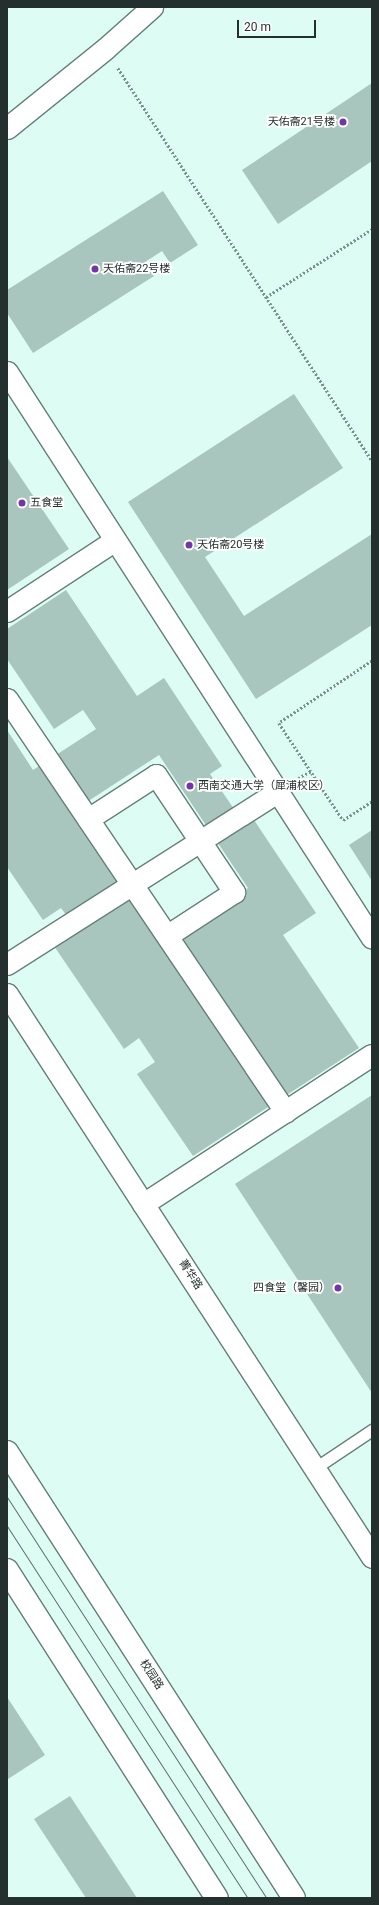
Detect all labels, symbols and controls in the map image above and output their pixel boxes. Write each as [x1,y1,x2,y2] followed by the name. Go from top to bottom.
[239,12,318,38] scale bar
[244,20,271,34] text: 20 m
[268,115,335,129] place label: 天佑斋21号楼
[338,117,348,127] marker: 天佑斋21号楼
[103,262,170,276] place label: 天佑斋22号楼
[90,264,100,274] marker: 天佑斋22号楼
[30,496,63,510] place label: 五食堂
[17,498,27,508] marker: 五食堂
[197,538,264,552] place label: 天佑斋20号楼
[184,540,194,550] marker: 天佑斋20号楼
[198,779,330,793] place label: 西南交通大学（犀浦校区）
[185,781,195,791] marker: 西南交通大学（犀浦校区）
[175,1258,205,1292] street label: 菁华路
[253,1281,330,1295] place label: 四食堂（馨园）
[333,1283,343,1293] marker: 四食堂（馨园）
[136,1658,166,1692] street label: 校园路

